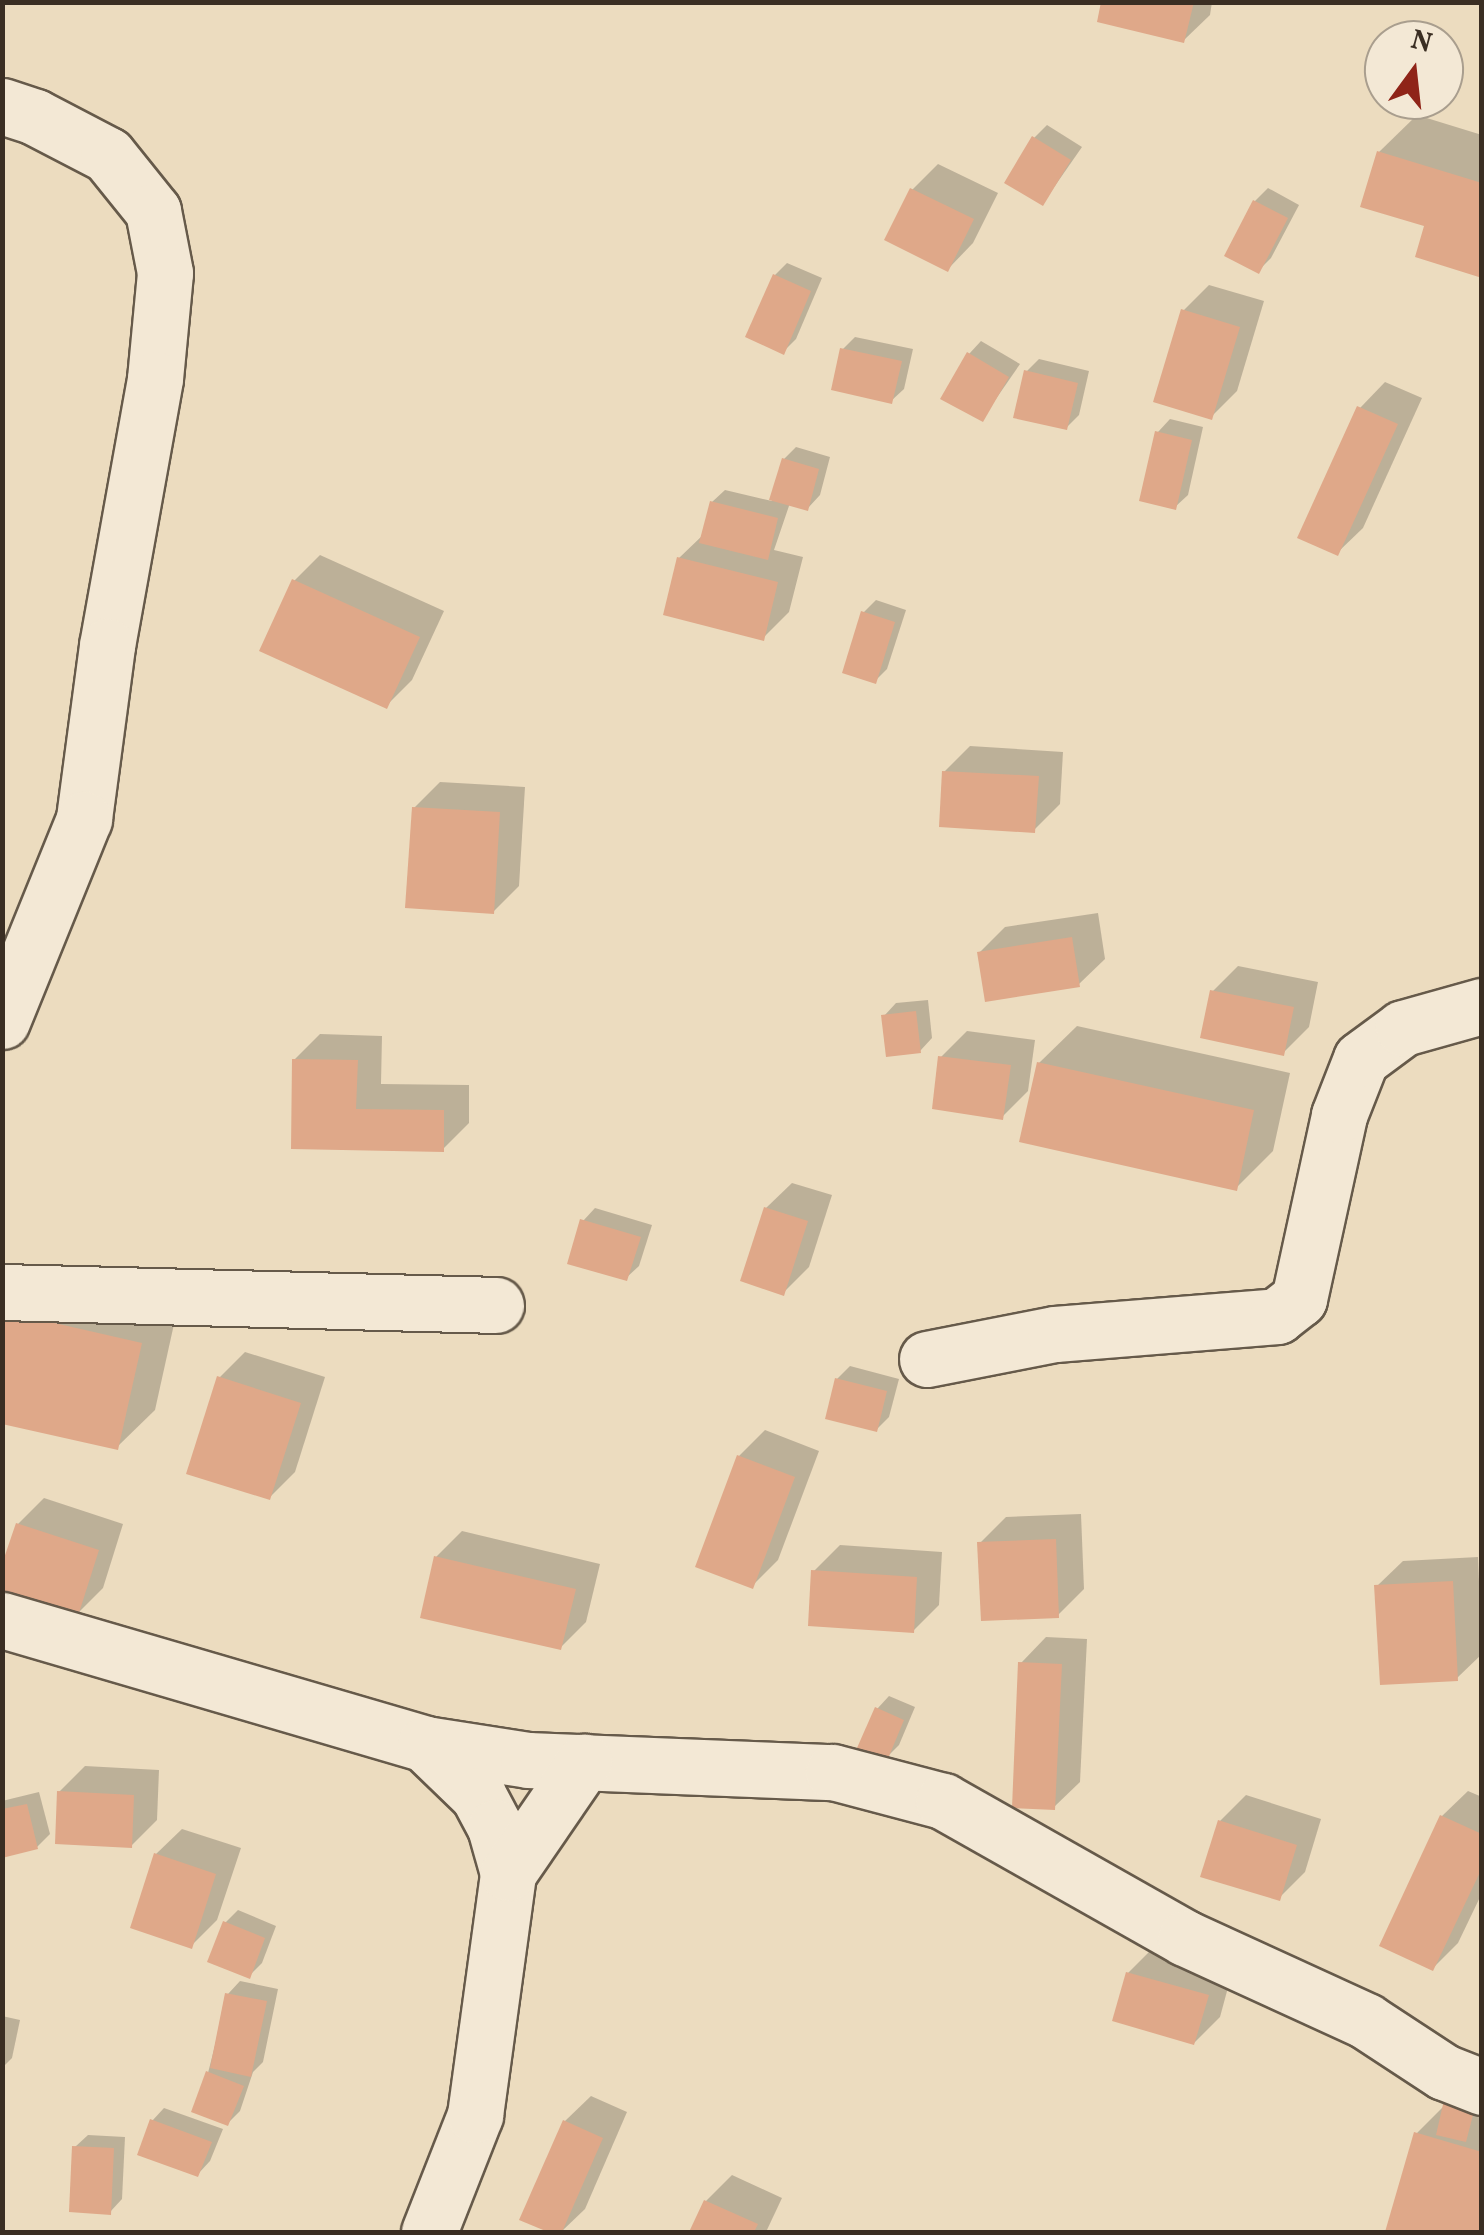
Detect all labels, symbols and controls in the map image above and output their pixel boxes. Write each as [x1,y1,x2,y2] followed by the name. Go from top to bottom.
[1364,20,1464,120] north arrow
[1407,21,1436,64] text: N

